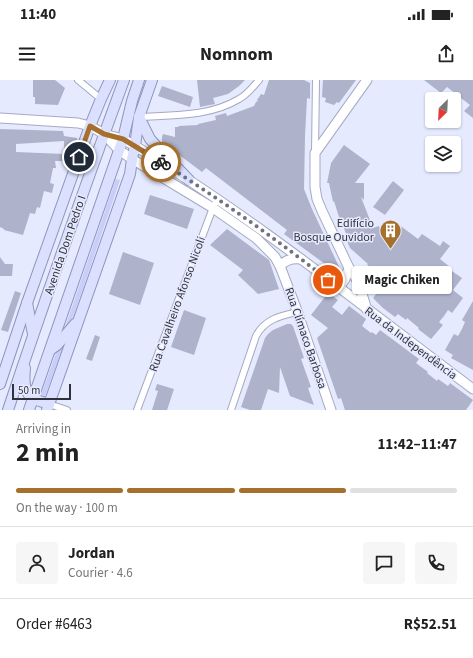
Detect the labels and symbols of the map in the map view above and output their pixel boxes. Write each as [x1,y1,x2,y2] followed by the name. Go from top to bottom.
[425,92,461,128] north arrow
[62,140,96,174] pin
[141,142,181,182] courier
[41,193,90,297] street label: Avenida Dom Pedro I
[294,215,375,246] place label: Edifício Bosque Ouvidor
[377,217,403,250] building icon: Edifício Bosque Ouvidor
[145,234,210,374] street label: Rua Cavalheiro Afonso Nicoli
[311,263,345,297] pin
[352,266,452,294] callout: Magic Chiken
[280,285,331,391] street label: Rua Clímaco Barbosa
[361,303,461,384] street label: Rua da Independência
[12,382,71,401] scale bar

